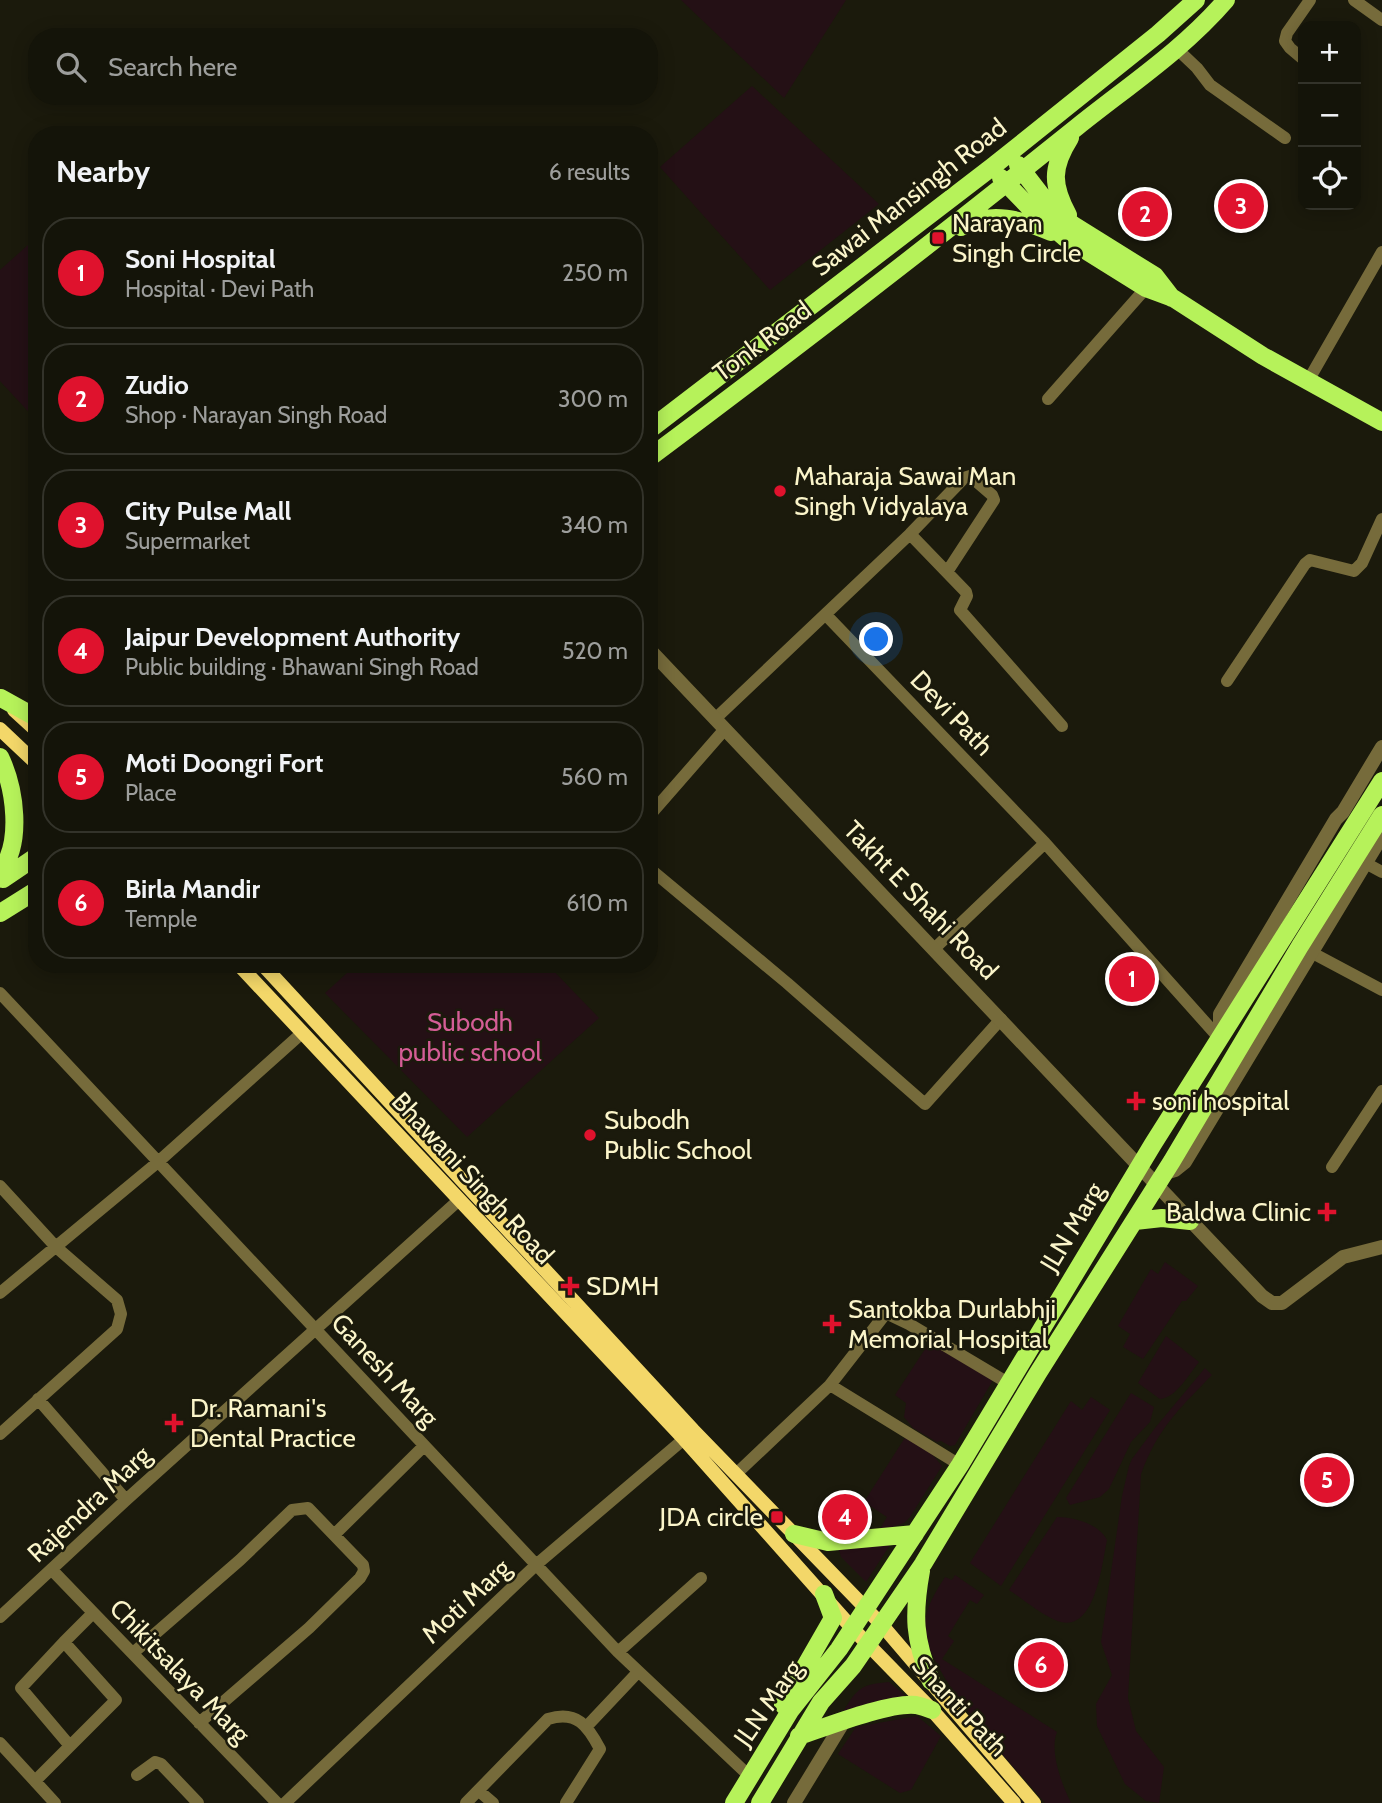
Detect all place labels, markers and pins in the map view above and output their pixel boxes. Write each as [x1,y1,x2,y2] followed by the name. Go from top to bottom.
[1218,180,1264,232] pin: 3
[1122,188,1168,240] pin: 2
[952,207,1081,269] place label: Narayan Singh Circle
[930,230,946,246] marker: Narayan Singh Circle
[794,460,1016,522] place label: Maharaja Sawai Man Singh Vidyalaya
[772,483,788,499] marker: Maharaja Sawai Man Singh Vidyalaya
[1109,953,1155,1005] pin: 1
[1152,1085,1290,1117] place label: soni hospital
[1126,1091,1146,1111] marker: soni hospital
[604,1104,752,1166] place label: Subodh Public School
[582,1127,598,1143] marker: Subodh Public School
[1166,1196,1311,1228] place label: Baldwa Clinic
[1317,1202,1337,1222] marker: Baldwa Clinic
[586,1270,659,1302] place label: SDMH
[560,1276,580,1296] marker: SDMH
[848,1293,1056,1355] place label: Santokba Durlabhji Memorial Hospital
[822,1314,842,1334] marker: Santokba Durlabhji Memorial Hospital
[190,1392,356,1454] place label: Dr. Ramani's Dental Practice
[164,1413,184,1433] marker: Dr. Ramani's Dental Practice
[1304,1454,1350,1506] pin: 5
[822,1491,868,1543] pin: 4
[659,1501,763,1533] place label: JDA circle
[769,1509,785,1525] marker: JDA circle
[1018,1639,1064,1691] pin: 6

